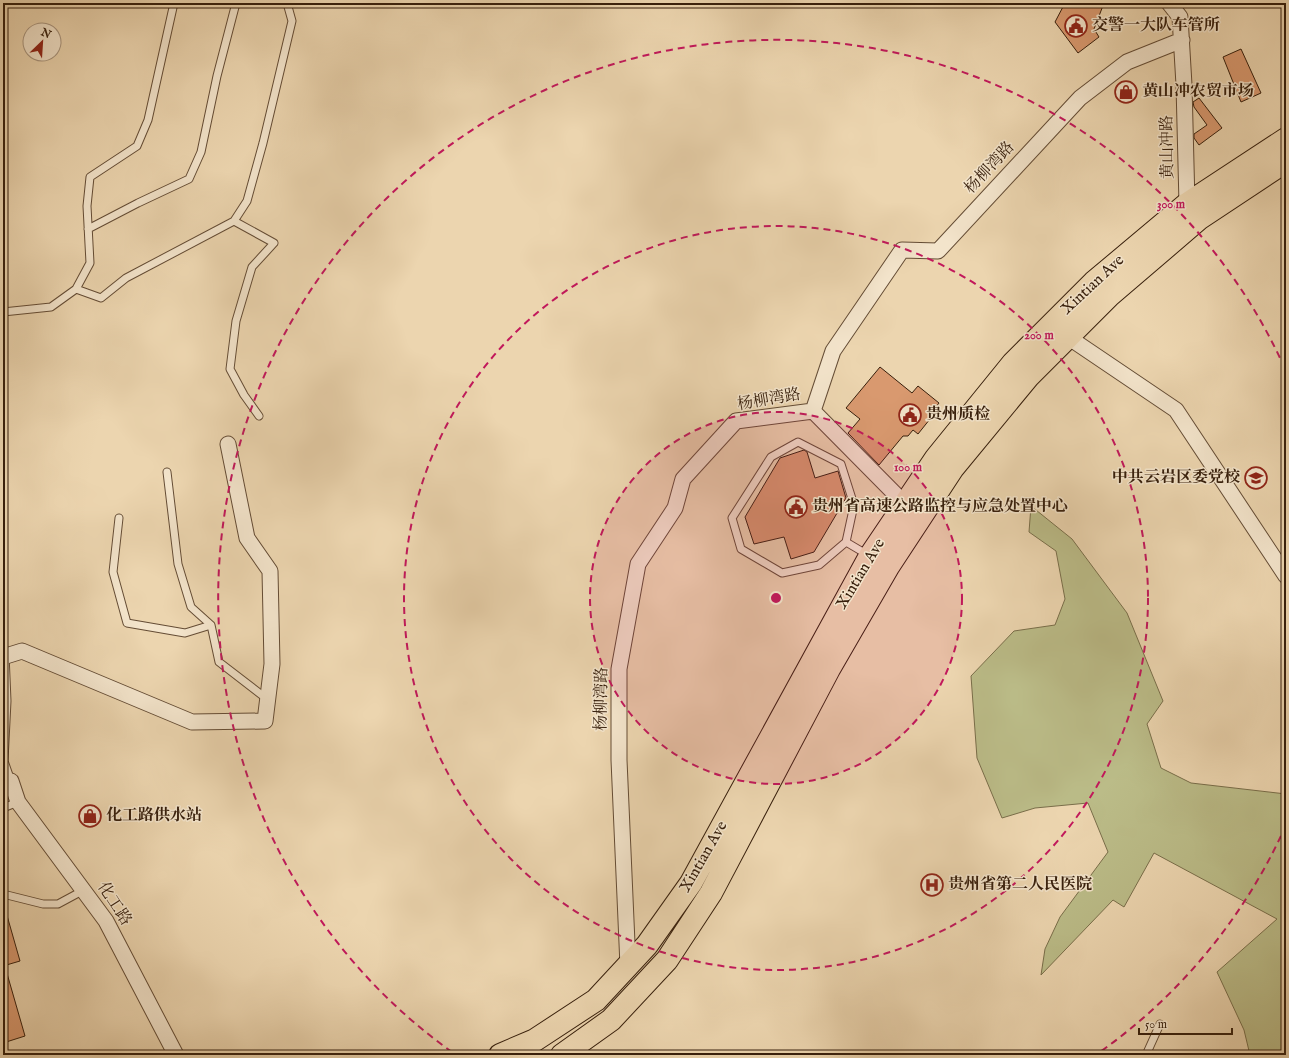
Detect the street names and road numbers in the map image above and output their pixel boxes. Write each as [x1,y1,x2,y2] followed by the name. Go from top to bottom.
[1157,115,1179,179] street label: 黄山冲路
[961,138,1019,198] street label: 杨柳湾路
[1057,251,1129,319] street label: Xintian Ave
[736,385,802,415] street label: 杨柳湾路
[832,535,890,613] street label: Xintian Ave
[591,667,613,731] street label: 杨柳湾路
[676,818,732,896] street label: Xintian Ave
[93,878,135,930] street label: 化工路

